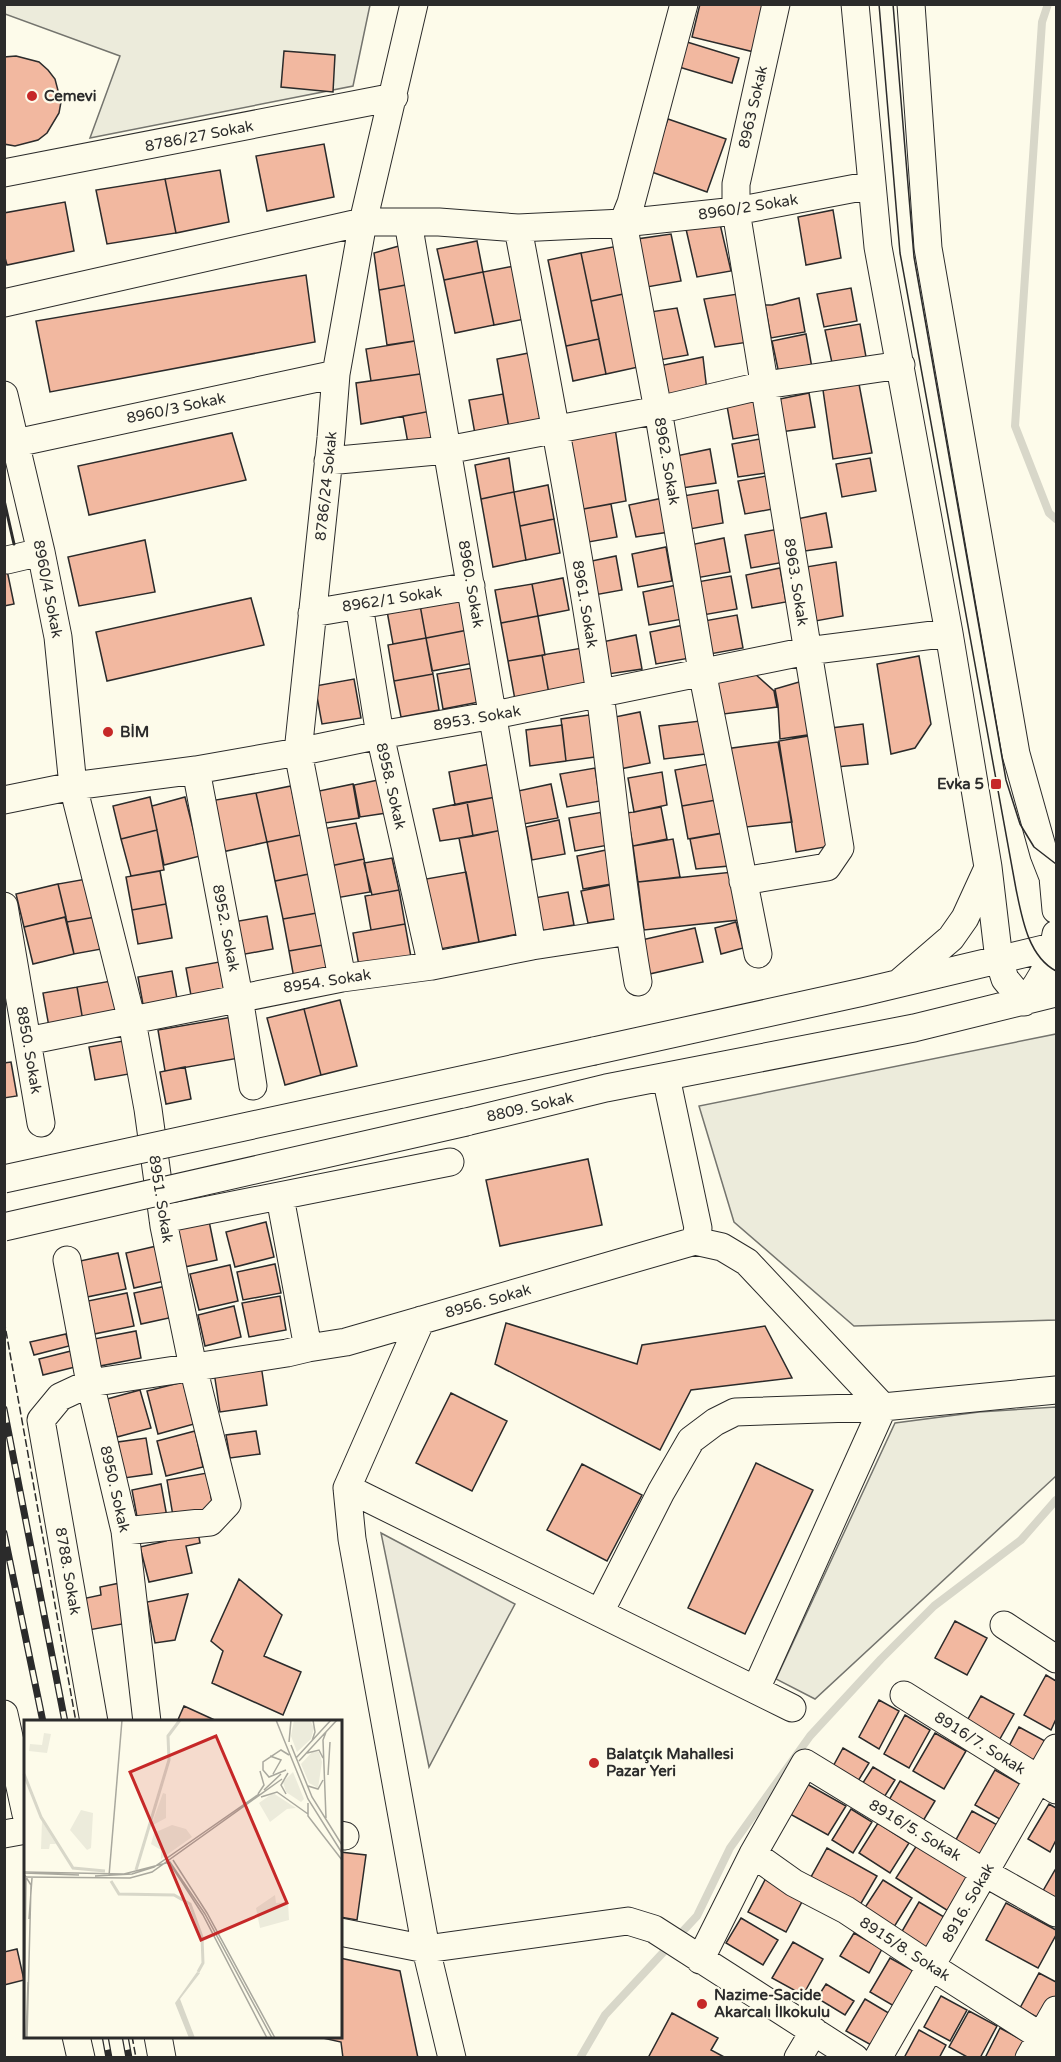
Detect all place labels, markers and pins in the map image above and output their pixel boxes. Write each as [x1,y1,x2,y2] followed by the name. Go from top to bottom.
[44,87,97,105] place label: Cemevi
[25,89,39,103] marker: Cemevi
[120,723,149,741] place label: BİM
[101,725,115,739] marker: BİM
[937,775,984,793] place label: Evka 5
[989,777,1003,791] marker: Evka 5
[606,1745,734,1780] place label: Balatçık Mahallesi Pazar Yeri
[587,1756,601,1770] marker: Balatçık Mahallesi Pazar Yeri
[714,1986,830,2021] place label: Nazime-Sacide Akarcalı İlkokulu
[695,1997,709,2011] marker: Nazime-Sacide Akarcalı İlkokulu

